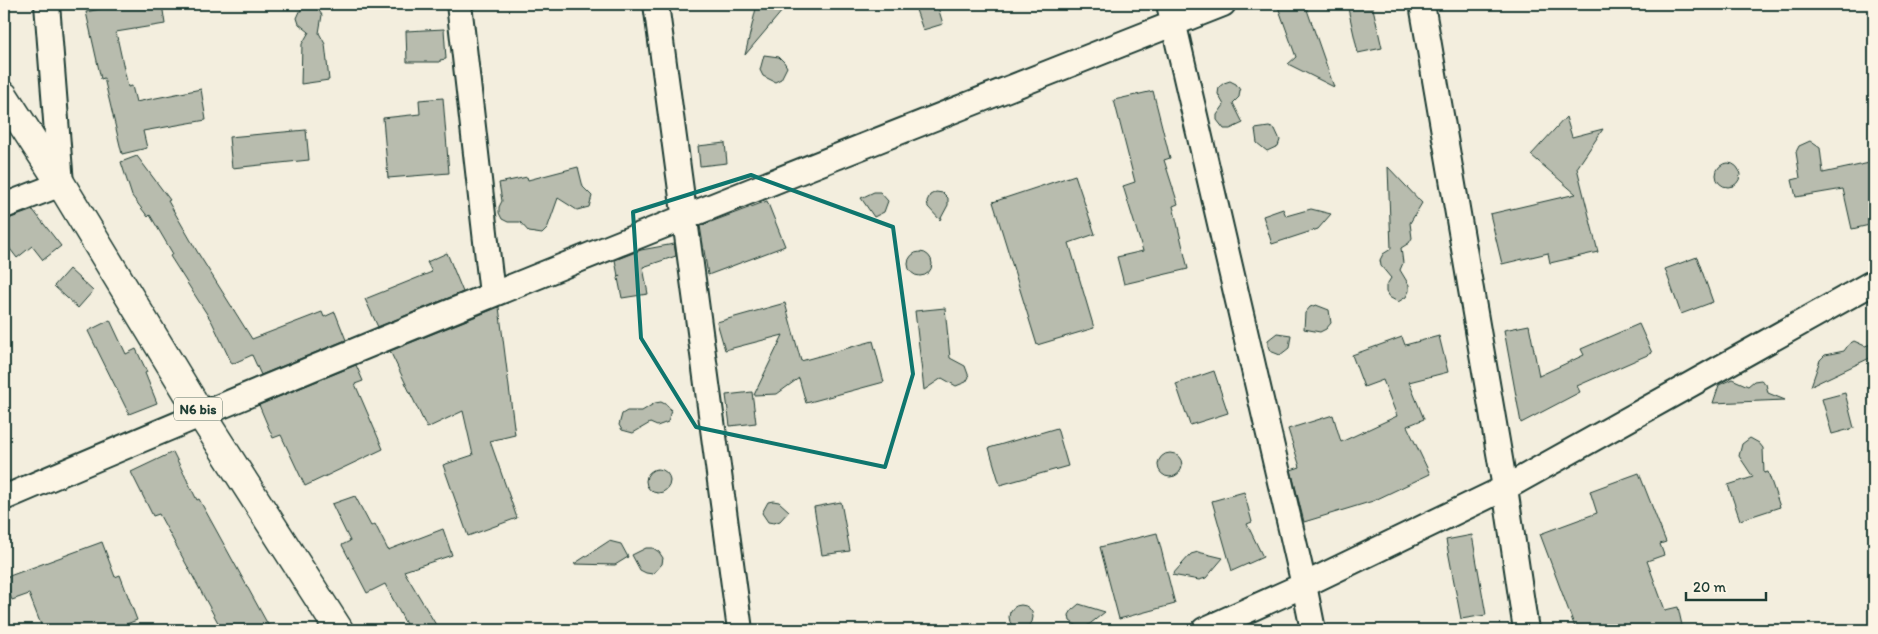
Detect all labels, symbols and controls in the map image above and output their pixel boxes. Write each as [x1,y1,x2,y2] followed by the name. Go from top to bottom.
[174,398,222,420] road number: N6 bis
[1686,569,1766,601] scale bar
[1693,578,1727,596] text: 20 m

